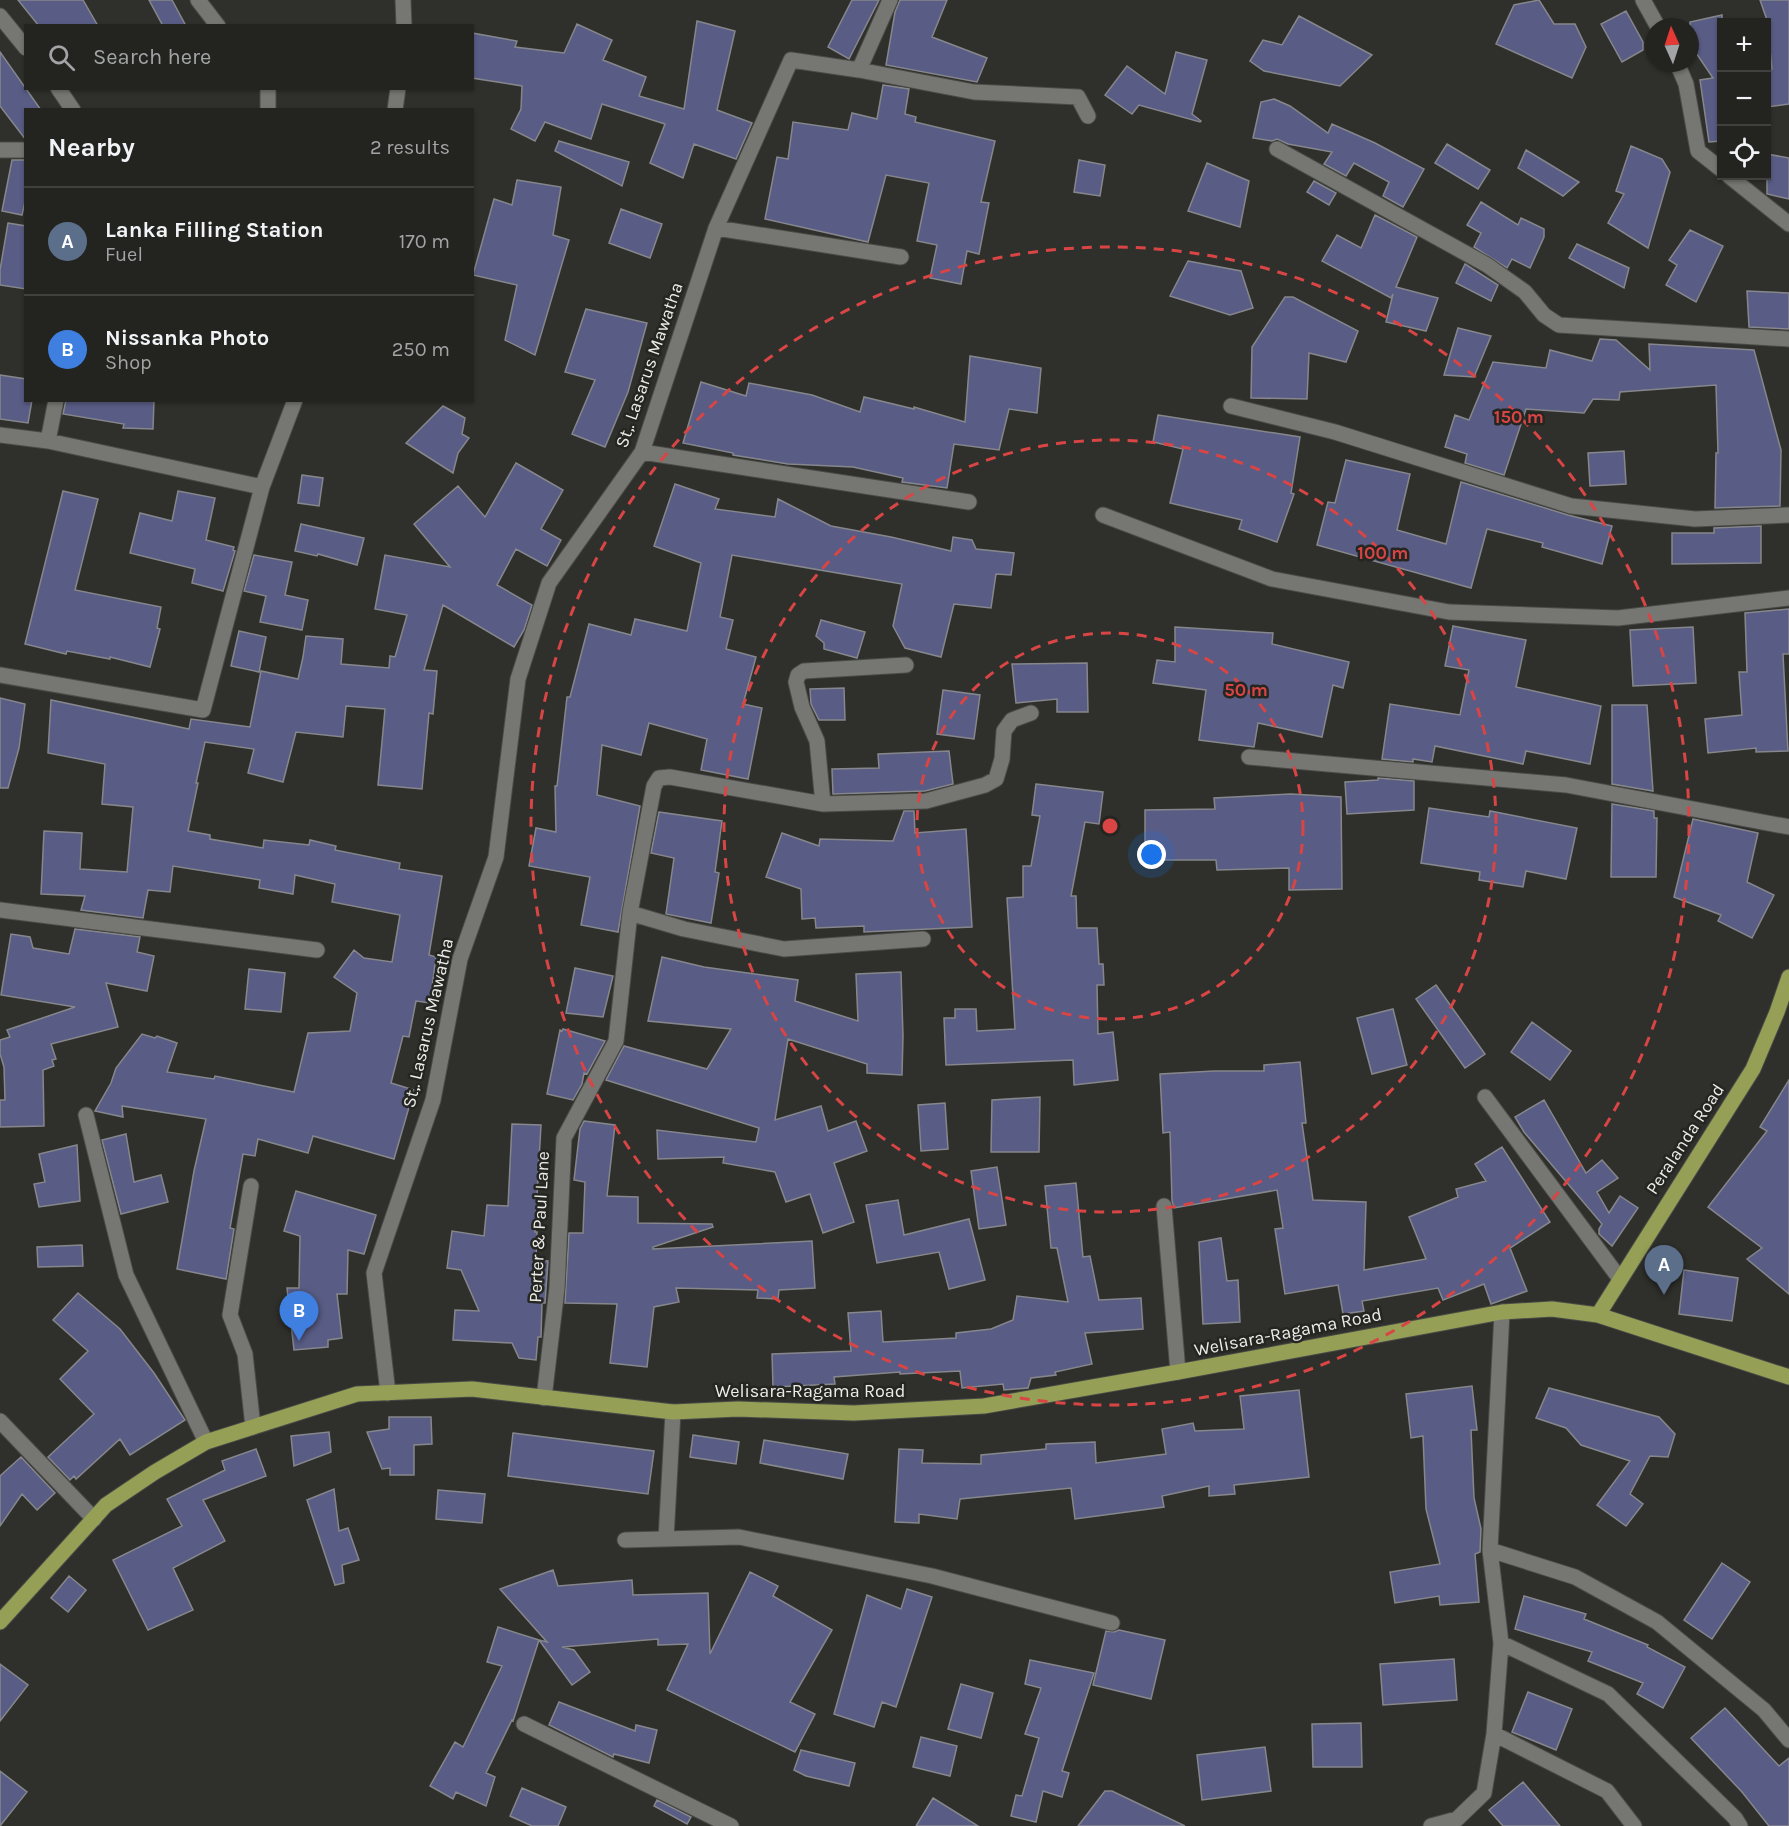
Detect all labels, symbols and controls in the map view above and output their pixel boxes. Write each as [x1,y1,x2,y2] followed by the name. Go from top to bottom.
[1645,18,1699,72] north arrow
[1717,18,1771,180] map controls
[1717,18,1771,72] button: +
[24,24,474,90] search box
[45,41,78,74] icon: search
[93,44,211,70] text: Search here
[1717,72,1771,126] button: −
[1717,126,1771,180] button: locate
[48,132,135,163] text: Nearby
[370,136,450,159] text: 2 results
[105,217,323,243] text: Lanka Filling Station
[61,230,74,253] text: A
[399,230,450,253] text: 170 m
[105,243,143,266] text: Fuel
[610,279,688,451] street label: St,. Lasarus Mawatha
[105,325,269,351] text: Nissanka Photo
[61,338,74,361] text: B
[392,338,450,361] text: 250 m
[105,351,152,374] text: Shop
[1494,406,1544,428] text: 150 m
[1358,542,1408,564] text: 100 m
[1224,679,1268,701] text: 50 m
[1100,816,1120,836] centre of rings
[1137,840,1166,869] your location
[398,936,458,1110] street label: St,. Lasarus Mawatha
[1641,1079,1729,1199] street label: Peralanda Road
[524,1151,554,1303] street label: Perter & Paul Lane
[1644,1246,1684,1295] pin: A
[280,1292,318,1341] pin: B
[1192,1303,1384,1361] street label: Welisara-Ragama Road
[715,1380,905,1402] street label: Welisara-Ragama Road

